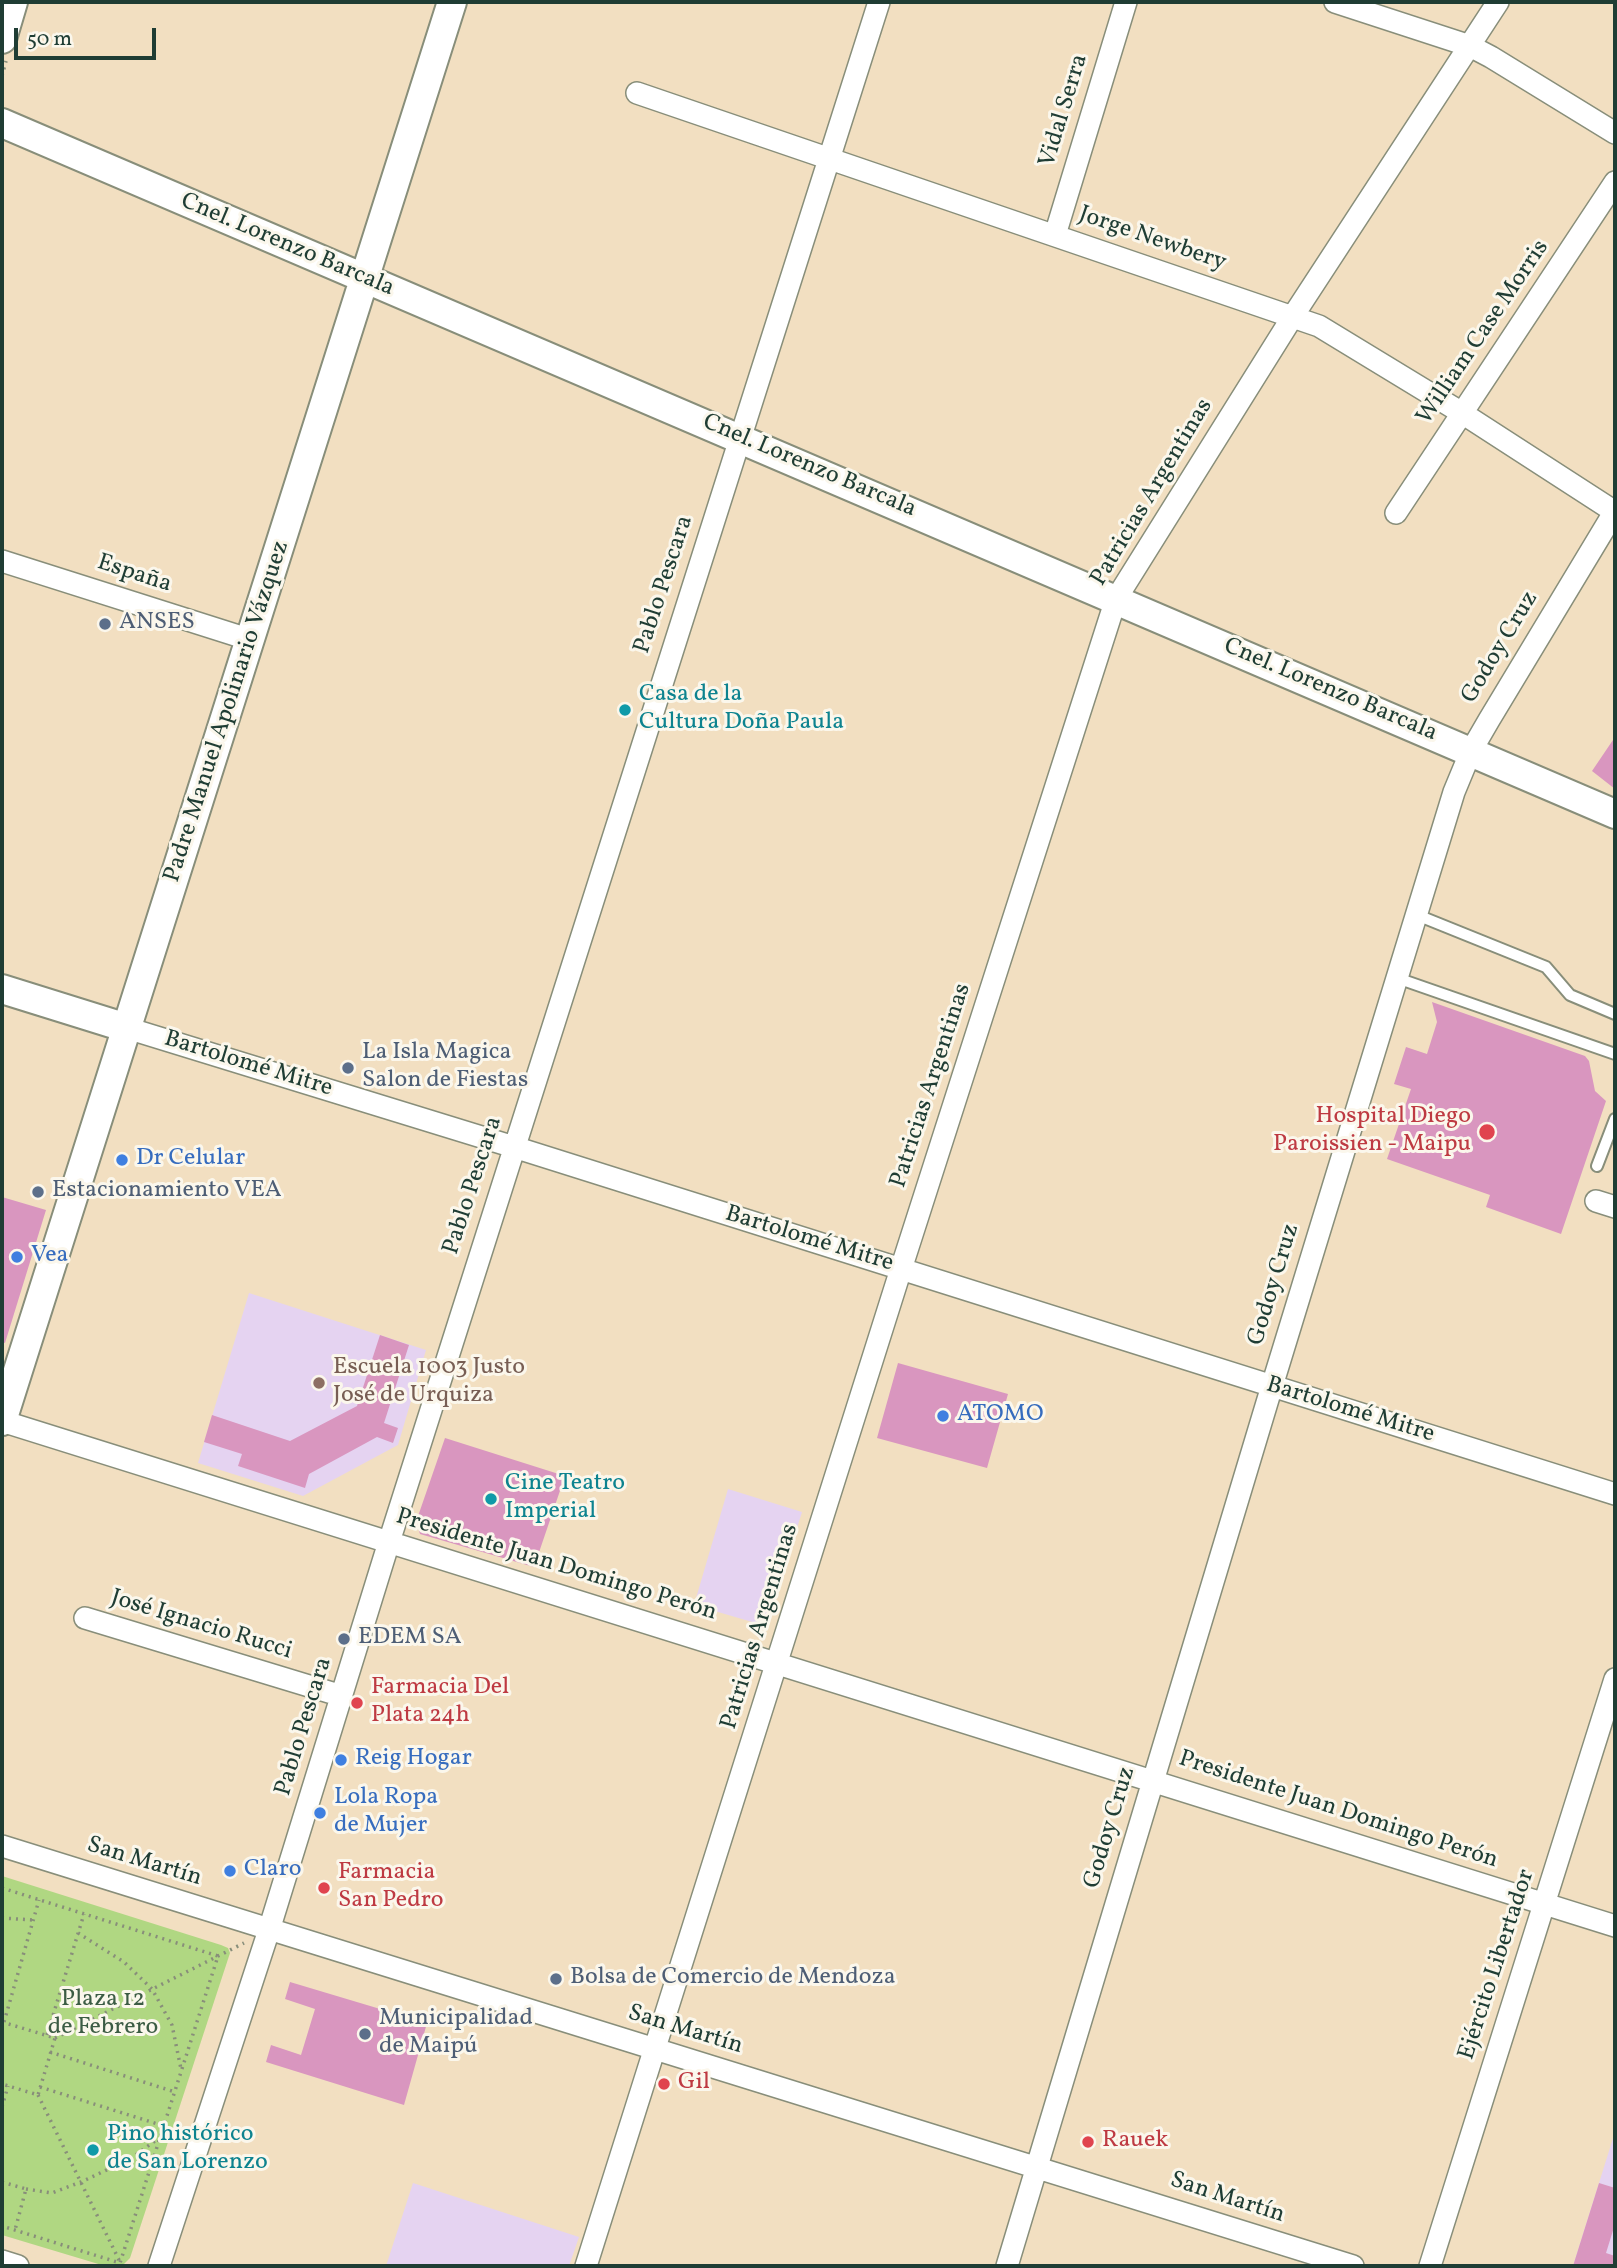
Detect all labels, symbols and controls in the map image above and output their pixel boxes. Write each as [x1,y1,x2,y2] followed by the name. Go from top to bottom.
[18,14,159,58] scale bar
[27,25,72,54] text: 50 m
[1034,51,1096,171] street label: Vidal Serra
[176,188,398,304] street label: Cnel. Lorenzo Barcala
[1074,201,1230,279] street label: Jorge Newbery
[1412,235,1556,431] street label: William Case Morris
[1086,394,1220,592] street label: Patricias Argentinas
[698,409,920,525] street label: Cnel. Lorenzo Barcala
[629,512,701,658] street label: Pablo Pescara
[159,538,297,886] street label: Padre Manuel Apolinario Vázquez
[93,549,175,601] street label: España
[1456,587,1546,709] street label: Godoy Cruz
[119,610,195,638] place label: ANSES
[97,616,113,632] marker: ANSES
[1219,633,1441,749] street label: Cnel. Lorenzo Barcala
[639,682,844,738] place label: Casa de la Cultura Doña Paula
[617,702,633,718] marker: Casa de la Cultura Doña Paula
[885,980,979,1192] street label: Patricias Argentinas
[160,1026,336,1104] street label: Bartolomé Mitre
[362,1040,528,1096] place label: La Isla Magica Salon de Fiestas
[340,1060,356,1076] marker: La Isla Magica Salon de Fiestas
[1273,1104,1471,1160] place label: Hospital Diego Paroissien - Maipu
[438,1113,510,1259] street label: Pablo Pescara
[1477,1122,1497,1142] marker: Hospital Diego Paroissien - Maipu
[136,1146,245,1174] place label: Dr Celular
[114,1152,130,1168] marker: Dr Celular
[52,1178,282,1206] place label: Estacionamiento VEA
[30,1184,46,1200] marker: Estacionamiento VEA
[721,1201,897,1279] street label: Bartolomé Mitre
[1243,1221,1307,1349] street label: Godoy Cruz
[31,1243,69,1271] place label: Vea
[9,1249,25,1265] marker: Vea
[333,1355,525,1411] place label: Escuela 1003 Justo José de Urquiza
[1262,1372,1438,1450] street label: Bartolomé Mitre
[311,1375,327,1391] marker: Escuela 1003 Justo José de Urquiza
[957,1402,1043,1430] place label: ATOMO
[935,1408,951,1424] marker: ATOMO
[505,1471,625,1527] place label: Cine Teatro Imperial
[483,1491,499,1507] marker: Cine Teatro Imperial
[392,1503,720,1629] street label: Presidente Juan Domingo Perón
[716,1521,806,1733] street label: Patricias Argentinas
[107,1585,295,1667] street label: José Ignacio Rucci
[358,1625,462,1653] place label: EDEM SA
[336,1631,352,1647] marker: EDEM SA
[270,1654,340,1800] street label: Pablo Pescara
[371,1675,509,1731] place label: Farmacia Del Plata 24h
[349,1695,365,1711] marker: Farmacia Del Plata 24h
[355,1746,472,1774] place label: Reig Hogar
[1175,1746,1501,1876] street label: Presidente Juan Domingo Perón
[333,1752,349,1768] marker: Reig Hogar
[1079,1764,1143,1892] street label: Godoy Cruz
[334,1785,438,1841] place label: Lola Ropa de Mujer
[312,1805,328,1821] marker: Lola Ropa de Mujer
[83,1832,205,1894] street label: San Martín
[244,1857,302,1885] place label: Claro
[338,1860,444,1916] place label: Farmacia San Pedro
[222,1863,238,1879] marker: Claro
[1454,1866,1542,2064] street label: Ejército Libertador
[316,1880,332,1896] marker: Farmacia San Pedro
[570,1965,896,1993] place label: Bolsa de Comercio de Mendoza
[548,1971,564,1987] marker: Bolsa de Comercio de Mendoza
[48,1987,158,2043] park label: Plaza 12 de Febrero
[624,2000,746,2062] street label: San Martín
[379,2006,533,2062] place label: Municipalidad de Maipú
[357,2026,373,2042] marker: Municipalidad de Maipú
[678,2070,710,2098] place label: Gil
[656,2076,672,2092] marker: Gil
[107,2122,268,2178] place label: Pino histórico de San Lorenzo
[1102,2128,1168,2156] place label: Rauek
[1080,2134,1096,2150] marker: Rauek
[85,2142,101,2158] marker: Pino histórico de San Lorenzo
[1166,2167,1288,2231] street label: San Martín

